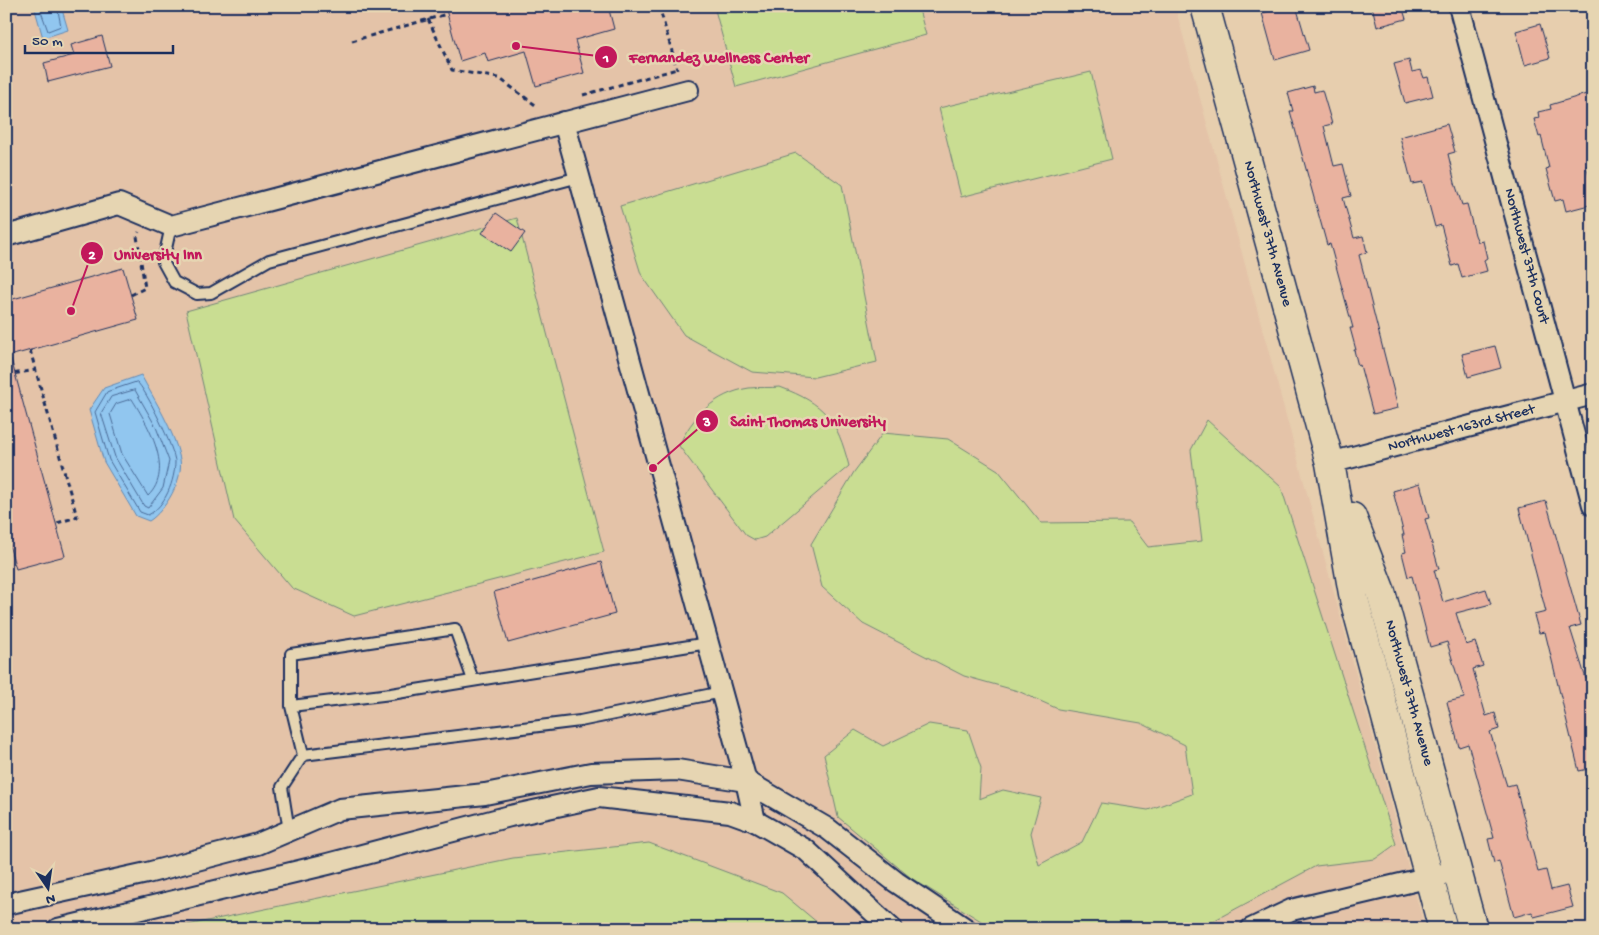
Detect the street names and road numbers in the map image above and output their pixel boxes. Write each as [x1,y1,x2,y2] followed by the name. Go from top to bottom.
[1239,159,1296,309] street label: Northwest 37th Avenue
[1499,186,1553,328] street label: Northwest 37th Court
[1386,400,1539,456] street label: Northwest 163rd Street
[1380,618,1437,768] street label: Northwest 37th Avenue

